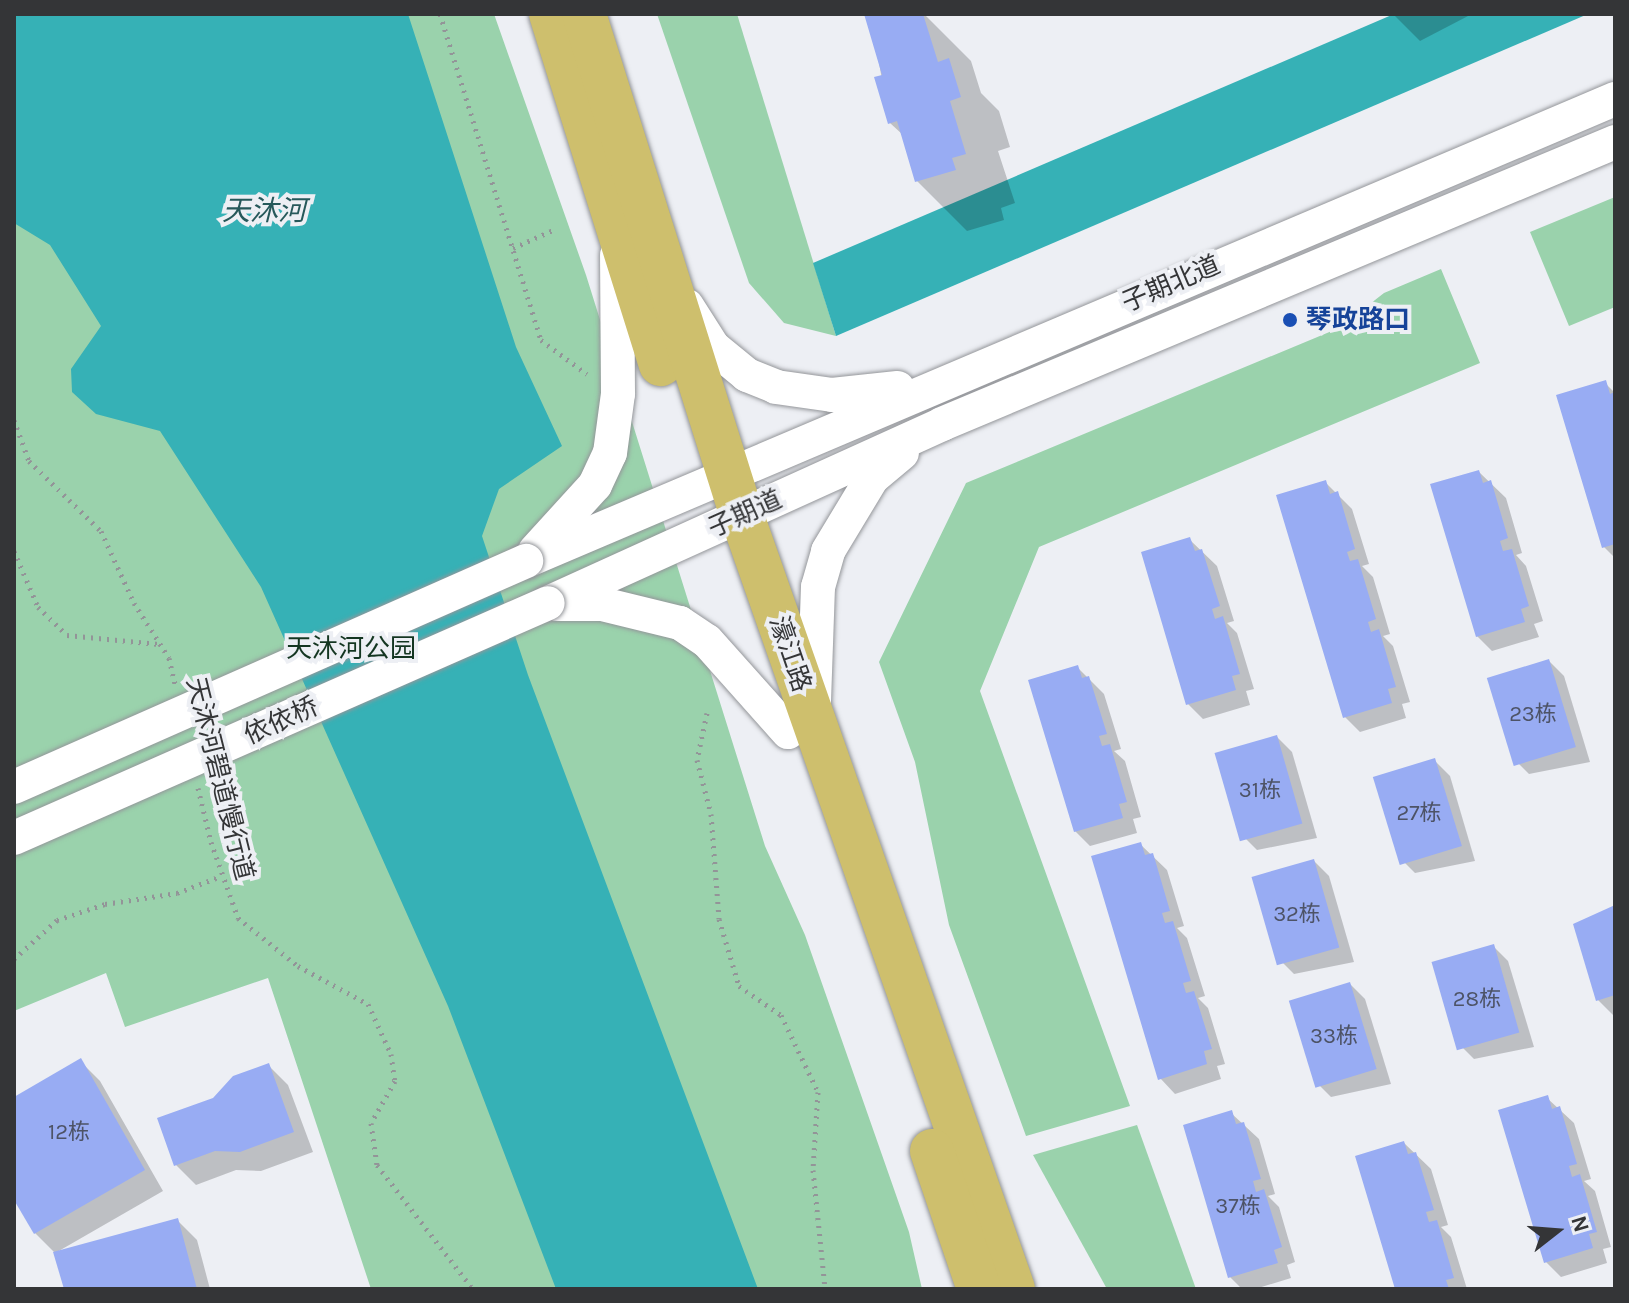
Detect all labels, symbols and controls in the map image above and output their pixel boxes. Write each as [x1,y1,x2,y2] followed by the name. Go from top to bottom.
[222,194,306,228] water label: 天沐河
[1117,249,1225,319] street label: 子期北道
[1306,304,1410,336] place label: 琴政路口
[1281,311,1299,329] marker: 琴政路口
[703,484,787,544] street label: 子期道
[763,612,817,696] street label: 濠江路
[286,633,416,665] park label: 天沐河公园
[180,674,260,884] street label: 天沐河碧道慢行道
[239,691,323,751] street label: 依依桥
[1509,702,1557,728] house number: 23栋
[1239,778,1281,804] house number: 31栋
[1396,801,1442,827] house number: 27栋
[1273,902,1321,928] house number: 32栋
[1453,987,1501,1013] house number: 28栋
[1310,1024,1358,1050] house number: 33栋
[48,1120,90,1146] house number: 12栋
[1517,1191,1597,1271] north arrow
[1215,1194,1261,1220] house number: 37栋
[1565,1213,1595,1235] text: N

